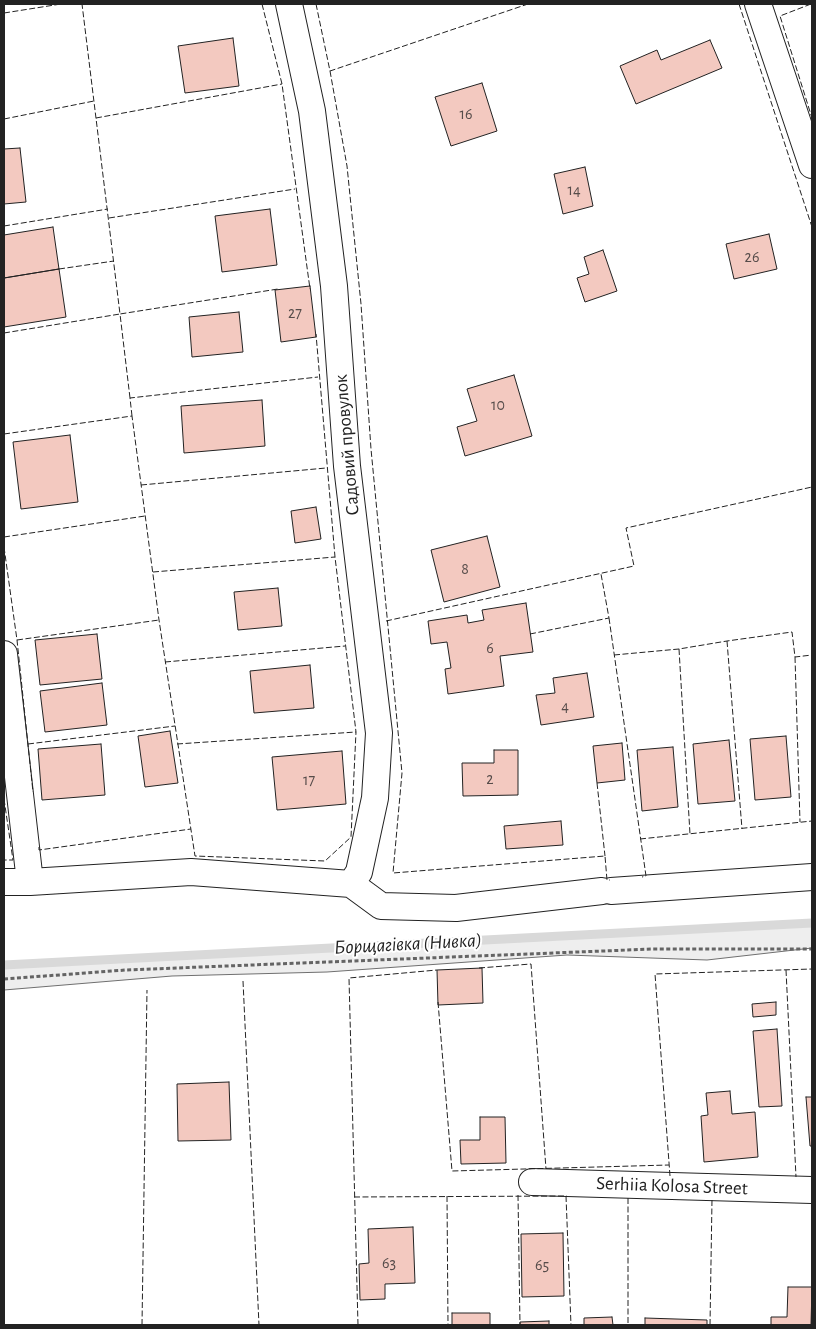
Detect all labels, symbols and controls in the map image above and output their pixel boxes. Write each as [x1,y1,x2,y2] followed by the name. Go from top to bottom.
[459,104,473,124] house number: 16
[567,180,581,200] house number: 14
[745,247,759,267] house number: 26
[288,303,302,323] house number: 27
[329,374,365,516] street label: Садовий провулок
[491,395,505,415] house number: 10
[461,559,469,579] house number: 8
[486,638,494,658] house number: 6
[561,696,569,716] house number: 4
[486,769,494,789] house number: 2
[303,770,315,790] house number: 17
[333,928,483,960] water label: Борщагівка (Нивка)
[596,1172,748,1200] street label: Serhiia Kolosa Street
[382,1253,396,1273] house number: 63
[535,1255,549,1275] house number: 65

